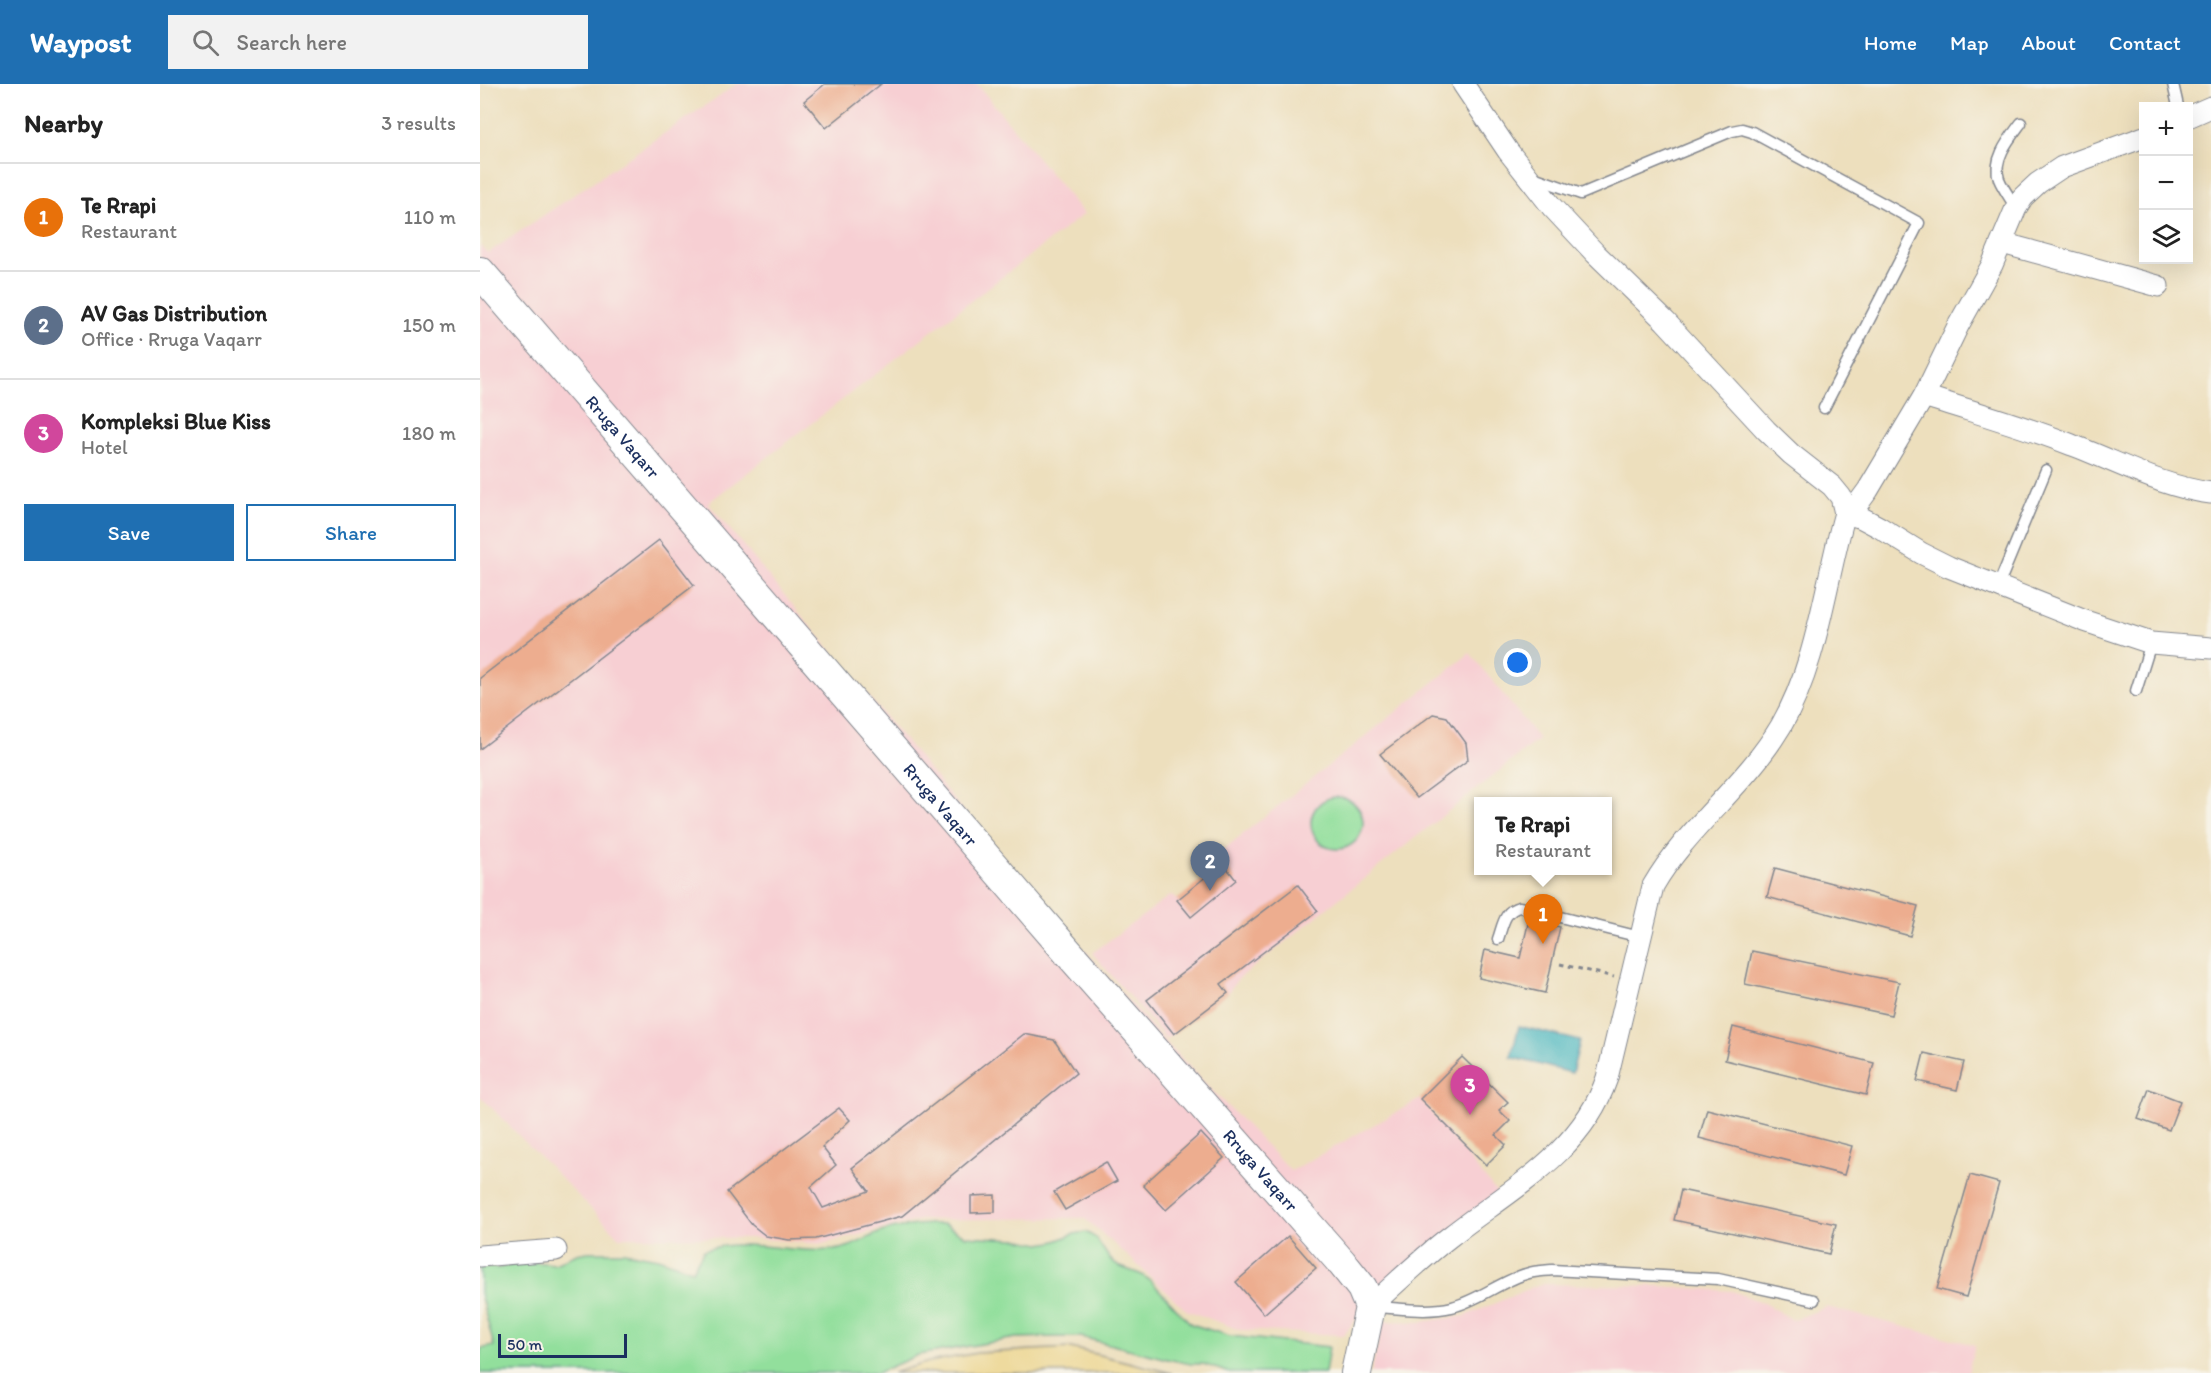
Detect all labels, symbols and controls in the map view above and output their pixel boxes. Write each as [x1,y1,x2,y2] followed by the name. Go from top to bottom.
[168,15,588,69] search box
[30,25,132,59] text: Waypost
[189,26,222,59] icon: search
[237,29,347,56] text: Search here
[1864,30,1917,55] text: Home
[1950,30,1989,55] text: Map
[2022,30,2076,55] text: About
[2109,30,2181,55] text: Contact
[2139,102,2193,264] map controls
[2139,102,2193,156] button: +
[24,107,103,139] text: Nearby
[381,111,456,135] text: 3 results
[2139,156,2193,210] button: −
[81,192,156,219] text: Te Rrapi
[39,205,48,229] text: 1
[404,205,456,229] text: 110 m
[2139,210,2193,264] button: layers
[81,219,177,243] text: Restaurant
[81,300,267,327] text: AV Gas Distribution
[38,313,49,337] text: 2
[403,313,456,337] text: 150 m
[81,327,262,351] text: Office · Rruga Vaqarr
[581,391,665,483] street label: Rruga Vaqarr
[81,408,271,435] text: Kompleksi Blue Kiss
[38,421,49,445] text: 3
[402,421,456,445] text: 180 m
[81,435,128,459] text: Hotel
[24,504,234,561] button: Save
[246,504,456,561] button: Share
[1503,648,1532,677] your location
[898,759,982,851] street label: Rruga Vaqarr
[1474,797,1612,875] popup
[1495,811,1570,838] text: Te Rrapi
[1495,838,1591,862] text: Restaurant
[1190,842,1230,891] pin: 2
[1524,894,1562,944] pin: 1
[1450,1066,1490,1115] pin: 3
[1218,1125,1303,1216] street label: Rruga Vaqarr
[498,1331,627,1358] scale bar
[507,1335,542,1354] text: 50 m

